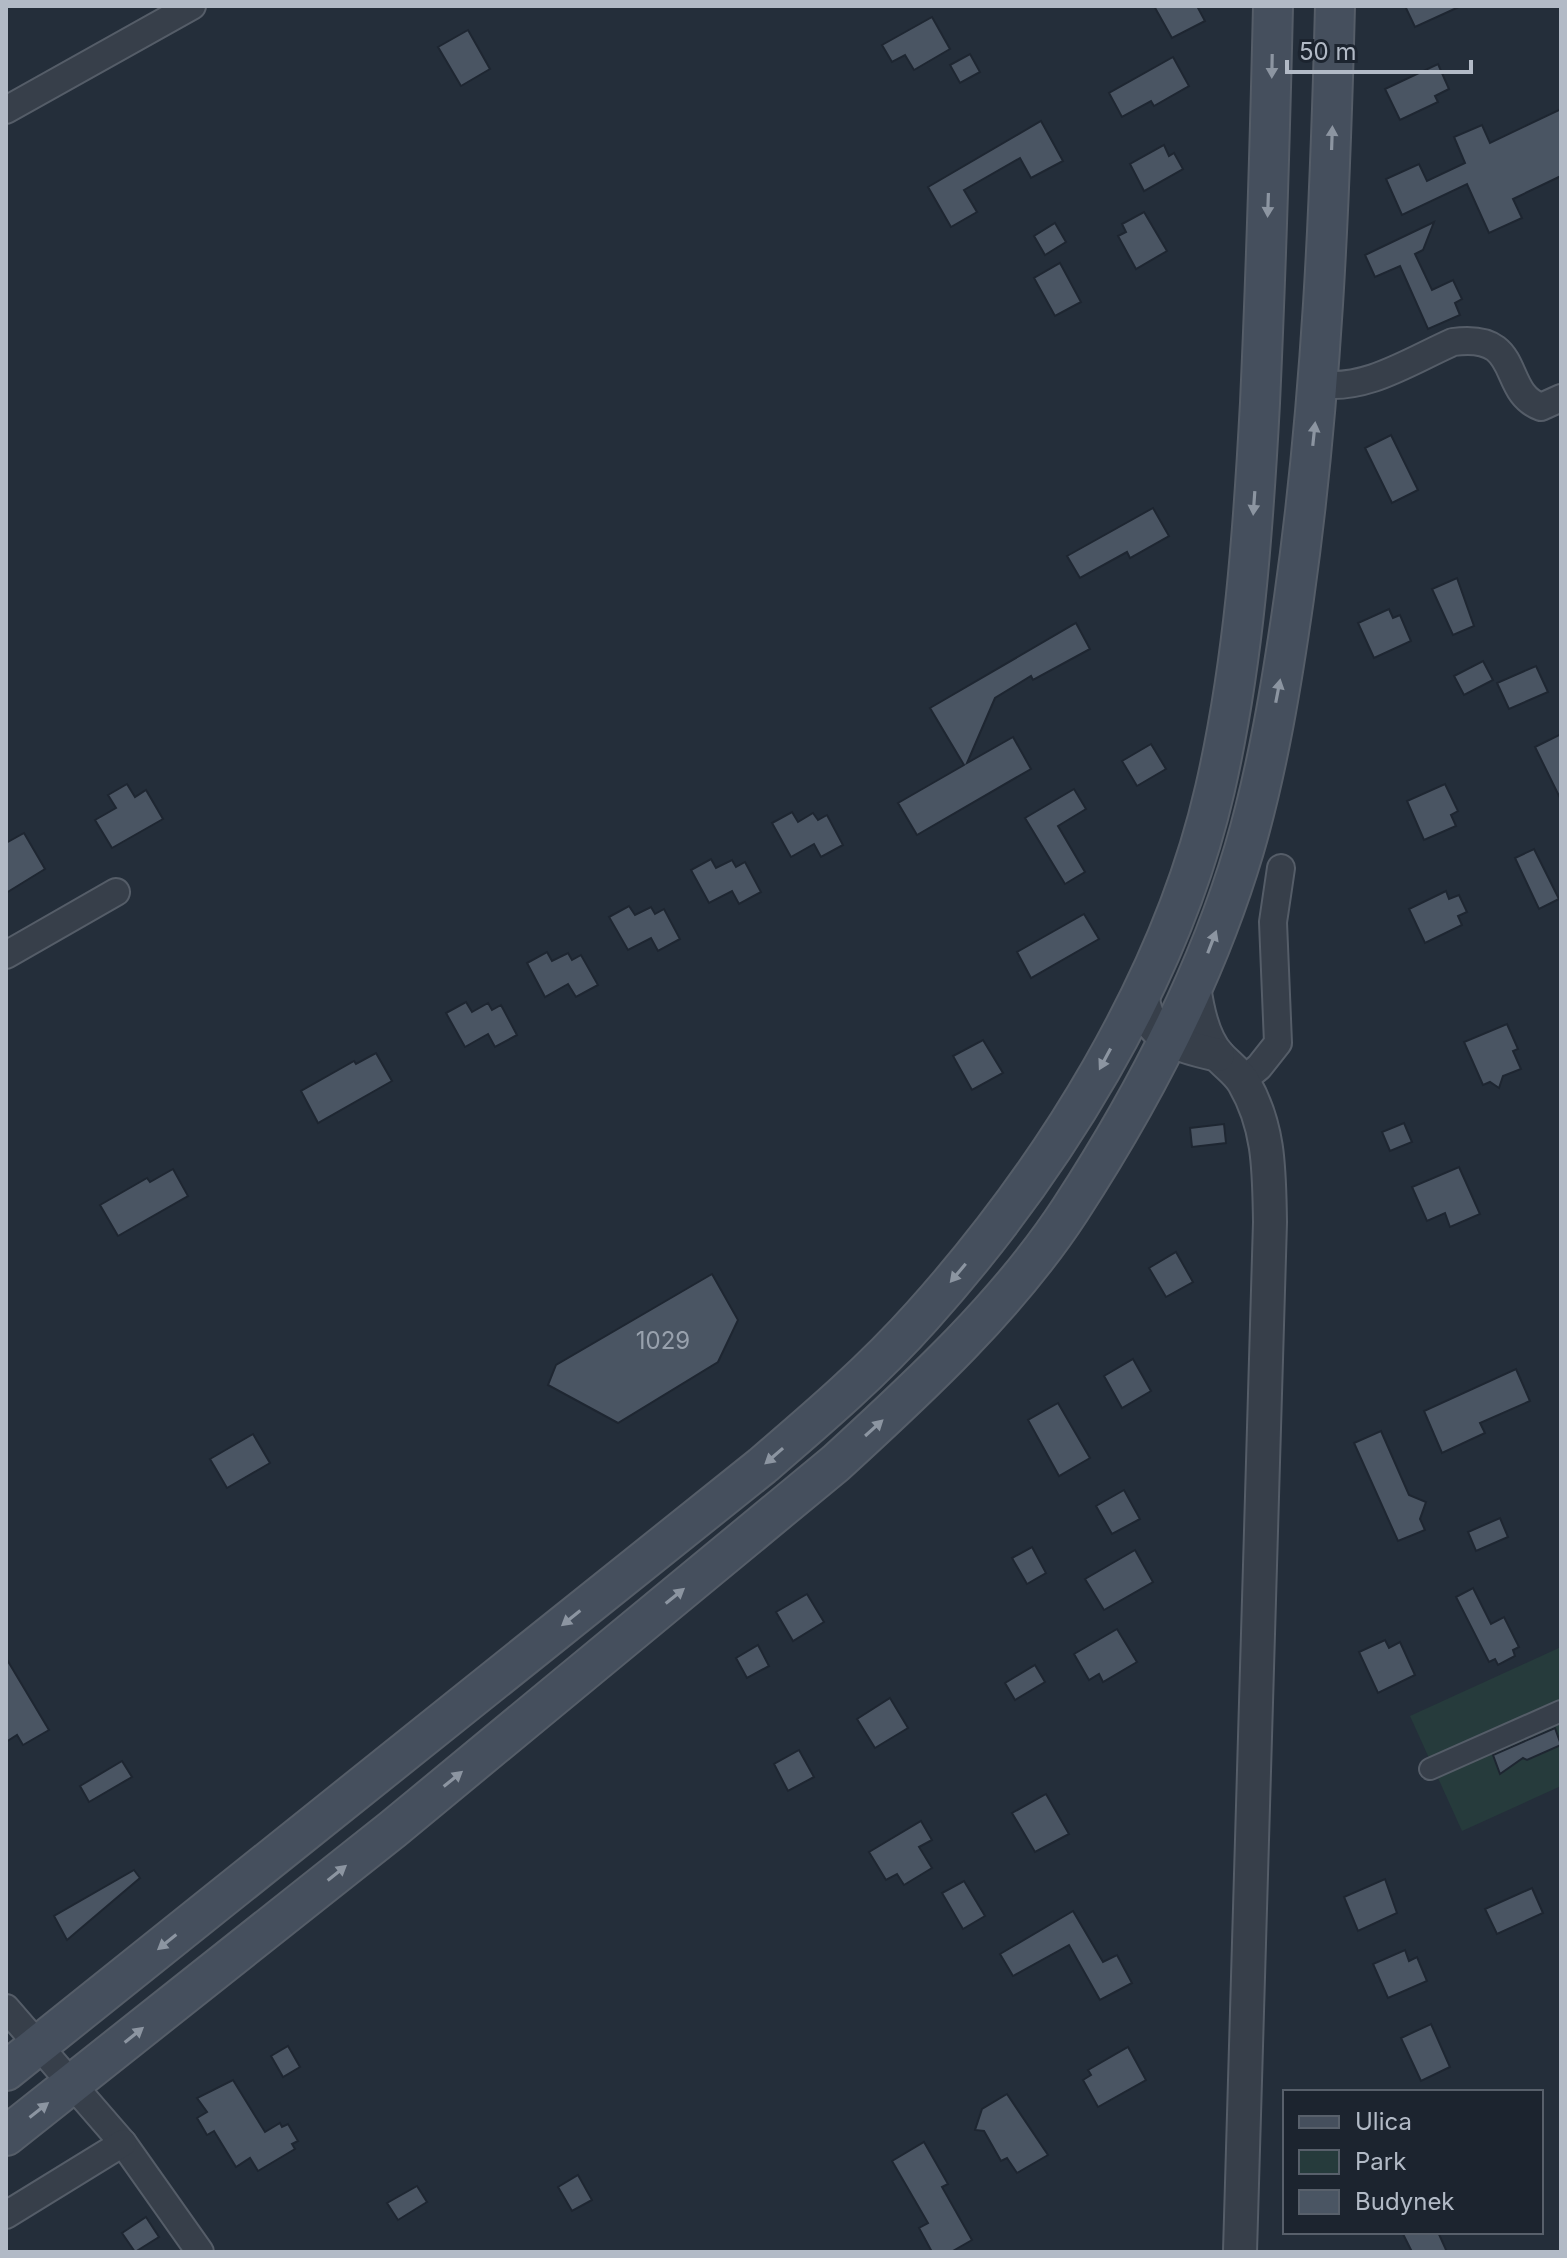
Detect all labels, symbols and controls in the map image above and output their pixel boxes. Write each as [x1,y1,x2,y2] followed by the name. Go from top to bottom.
[1287,24,1471,74] scale bar
[1299,37,1357,66] text: 50 m
[1265,54,1278,79] one-way arrow
[1326,125,1338,150] one-way arrow
[1261,192,1274,218] one-way arrow
[1307,421,1320,446] one-way arrow
[1248,491,1261,516] one-way arrow
[1273,678,1285,703] one-way arrow
[1205,930,1218,954] one-way arrow
[1098,1048,1112,1070] one-way arrow
[950,1263,967,1283] one-way arrow
[636,1326,690,1355] house number: 1029
[864,1420,883,1438] one-way arrow
[764,1446,783,1464] one-way arrow
[665,1588,685,1605] one-way arrow
[561,1609,581,1626] one-way arrow
[443,1771,463,1788] one-way arrow
[327,1865,347,1882] one-way arrow
[157,1934,177,1950] one-way arrow
[124,2027,144,2044] one-way arrow
[1283,2090,1543,2234] legend
[29,2102,49,2119] one-way arrow
[1355,2107,1412,2136] text: Ulica
[1355,2147,1406,2176] text: Park
[1355,2187,1455,2216] text: Budynek

